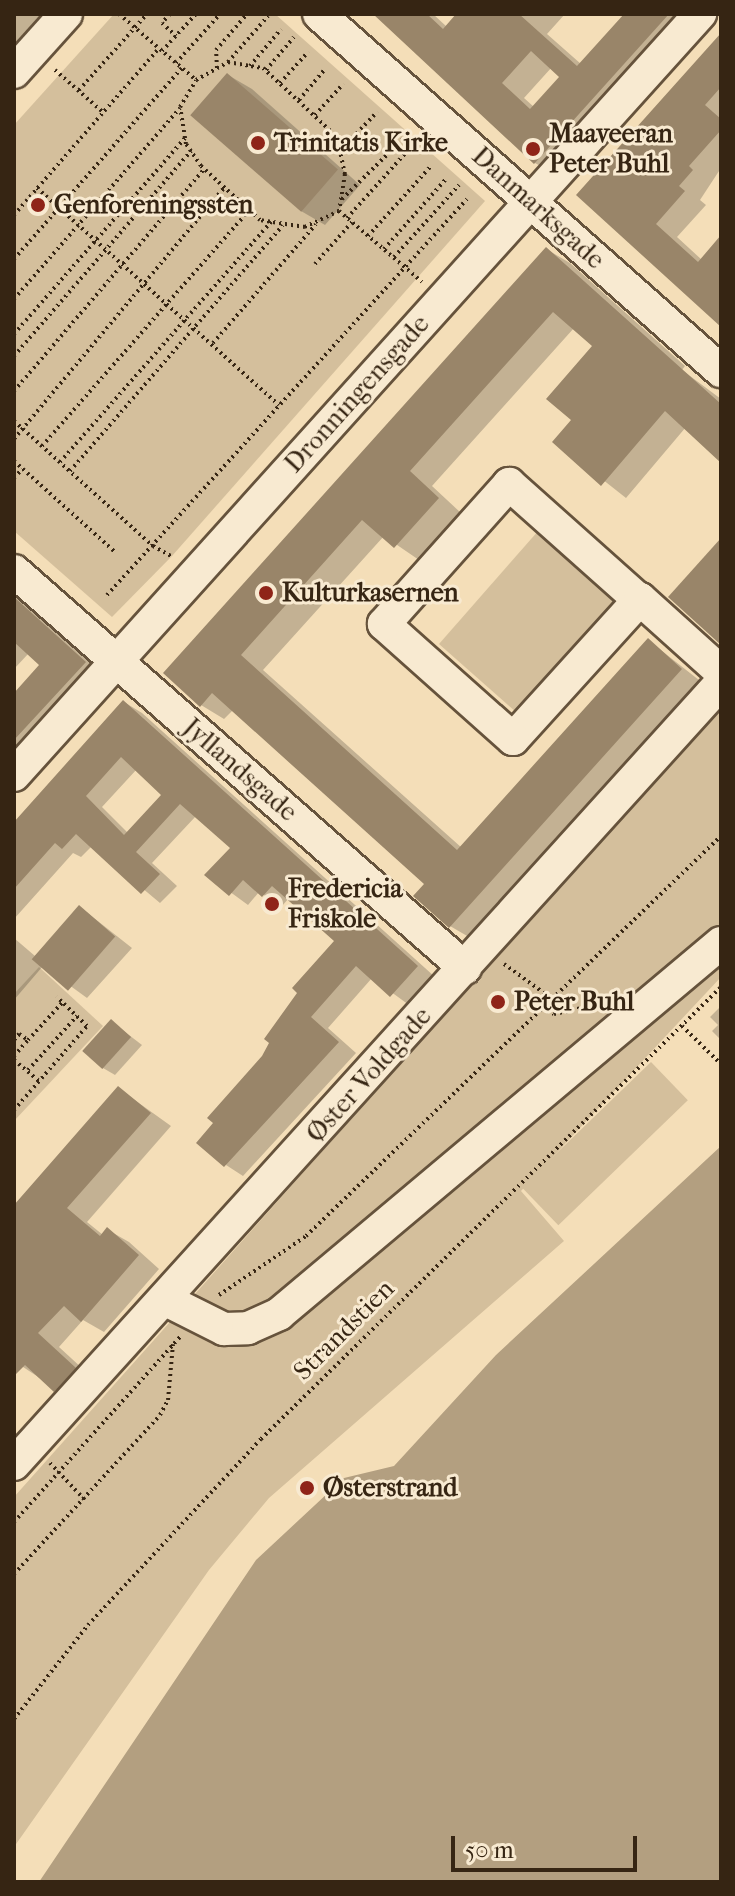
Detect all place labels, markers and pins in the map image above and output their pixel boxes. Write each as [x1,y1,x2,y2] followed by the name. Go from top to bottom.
[549,118,673,180] place label: Maaveeran Peter Buhl
[274,127,448,159] place label: Trinitatis Kirke
[249,134,267,152] marker: Trinitatis Kirke
[524,140,542,158] marker: Maaveeran Peter Buhl
[54,189,253,221] place label: Genforeningssten
[29,196,47,214] marker: Genforeningssten
[282,577,459,609] place label: Kulturkasernen
[257,584,275,602] marker: Kulturkasernen
[288,873,402,934] place label: Fredericia Friskole
[263,895,281,913] marker: Fredericia Friskole
[514,986,634,1018] place label: Peter Buhl
[489,993,507,1011] marker: Peter Buhl
[323,1472,457,1504] place label: Østerstrand
[298,1479,316,1497] marker: Østerstrand

